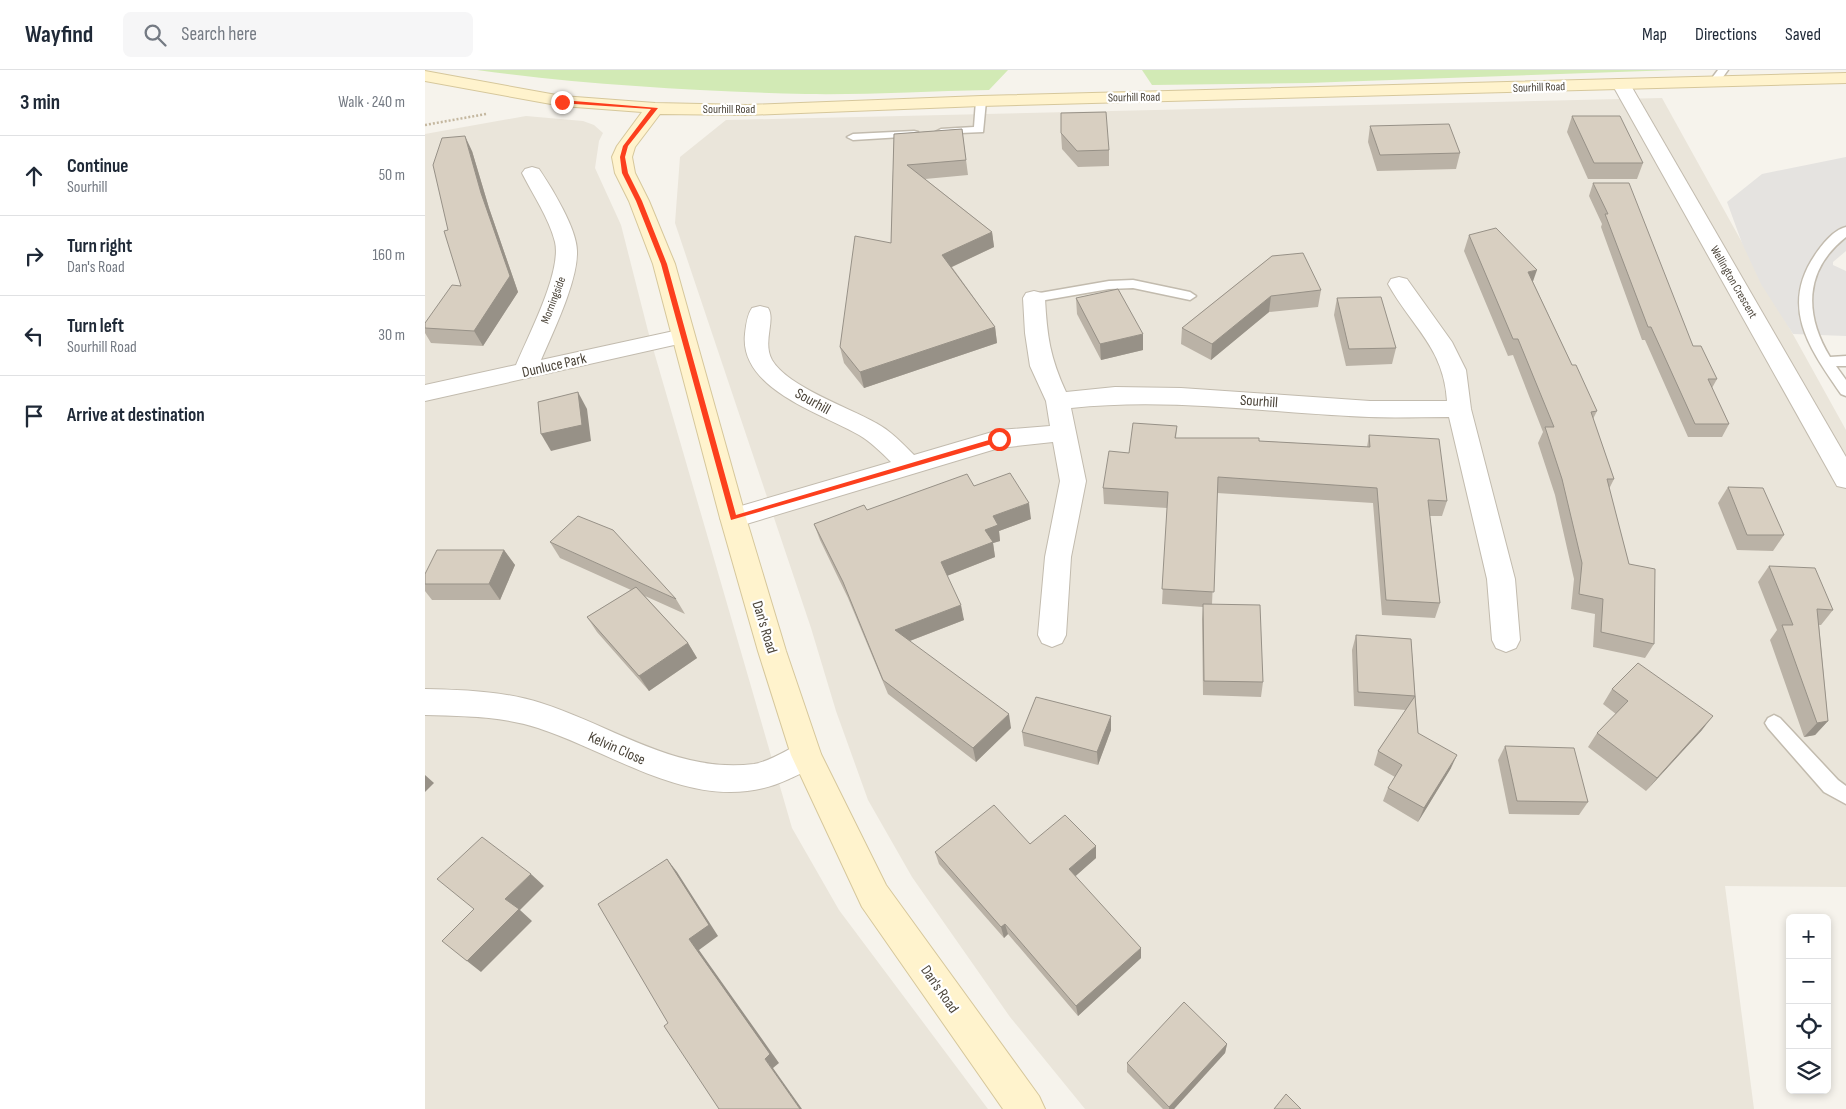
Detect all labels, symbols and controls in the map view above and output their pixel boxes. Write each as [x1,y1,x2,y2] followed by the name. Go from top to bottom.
[123,12,473,57] search box
[25,20,93,49] text: Wayfind
[141,21,169,49] icon: search
[181,23,257,46] text: Search here
[1642,24,1667,45] text: Map
[1695,24,1757,45] text: Directions
[1785,24,1821,45] text: Saved
[1513,79,1565,96] street label: Sourhill Road
[20,90,60,115] text: 3 min
[1108,90,1160,105] street label: Sourhill Road
[551,91,574,114] route end
[338,93,405,112] text: Walk · 240 m
[703,102,755,117] street label: Sourhill Road
[67,155,128,178] text: Continue
[20,162,48,190] icon: ahead
[379,166,405,185] text: 50 m
[67,178,108,197] text: Sourhill
[67,235,132,258] text: Turn right
[20,242,48,270] icon: right
[1707,243,1761,322] street label: Wellington Crescent
[372,246,405,265] text: 160 m
[67,258,125,277] text: Dan's Road
[538,274,569,326] street label: Morningside
[67,315,124,338] text: Turn left
[20,322,48,350] icon: left
[378,326,405,345] text: 30 m
[67,338,137,357] text: Sourhill Road
[520,349,588,382] street label: Dunluce Park
[792,384,834,419] street label: Sourhill
[1239,391,1279,412] street label: Sourhill
[20,402,48,430] icon: arrive
[67,404,205,427] text: Arrive at destination
[988,428,1011,451] route start
[748,599,782,656] street label: Dan's Road
[585,727,648,769] street label: Kelvin Close
[1786,914,1831,1094] map controls
[1786,914,1831,959] button: +
[1786,959,1831,1004] button: −
[916,962,963,1017] street label: Dan's Road
[1786,1004,1831,1049] button: locate
[1786,1049,1831,1094] button: layers

